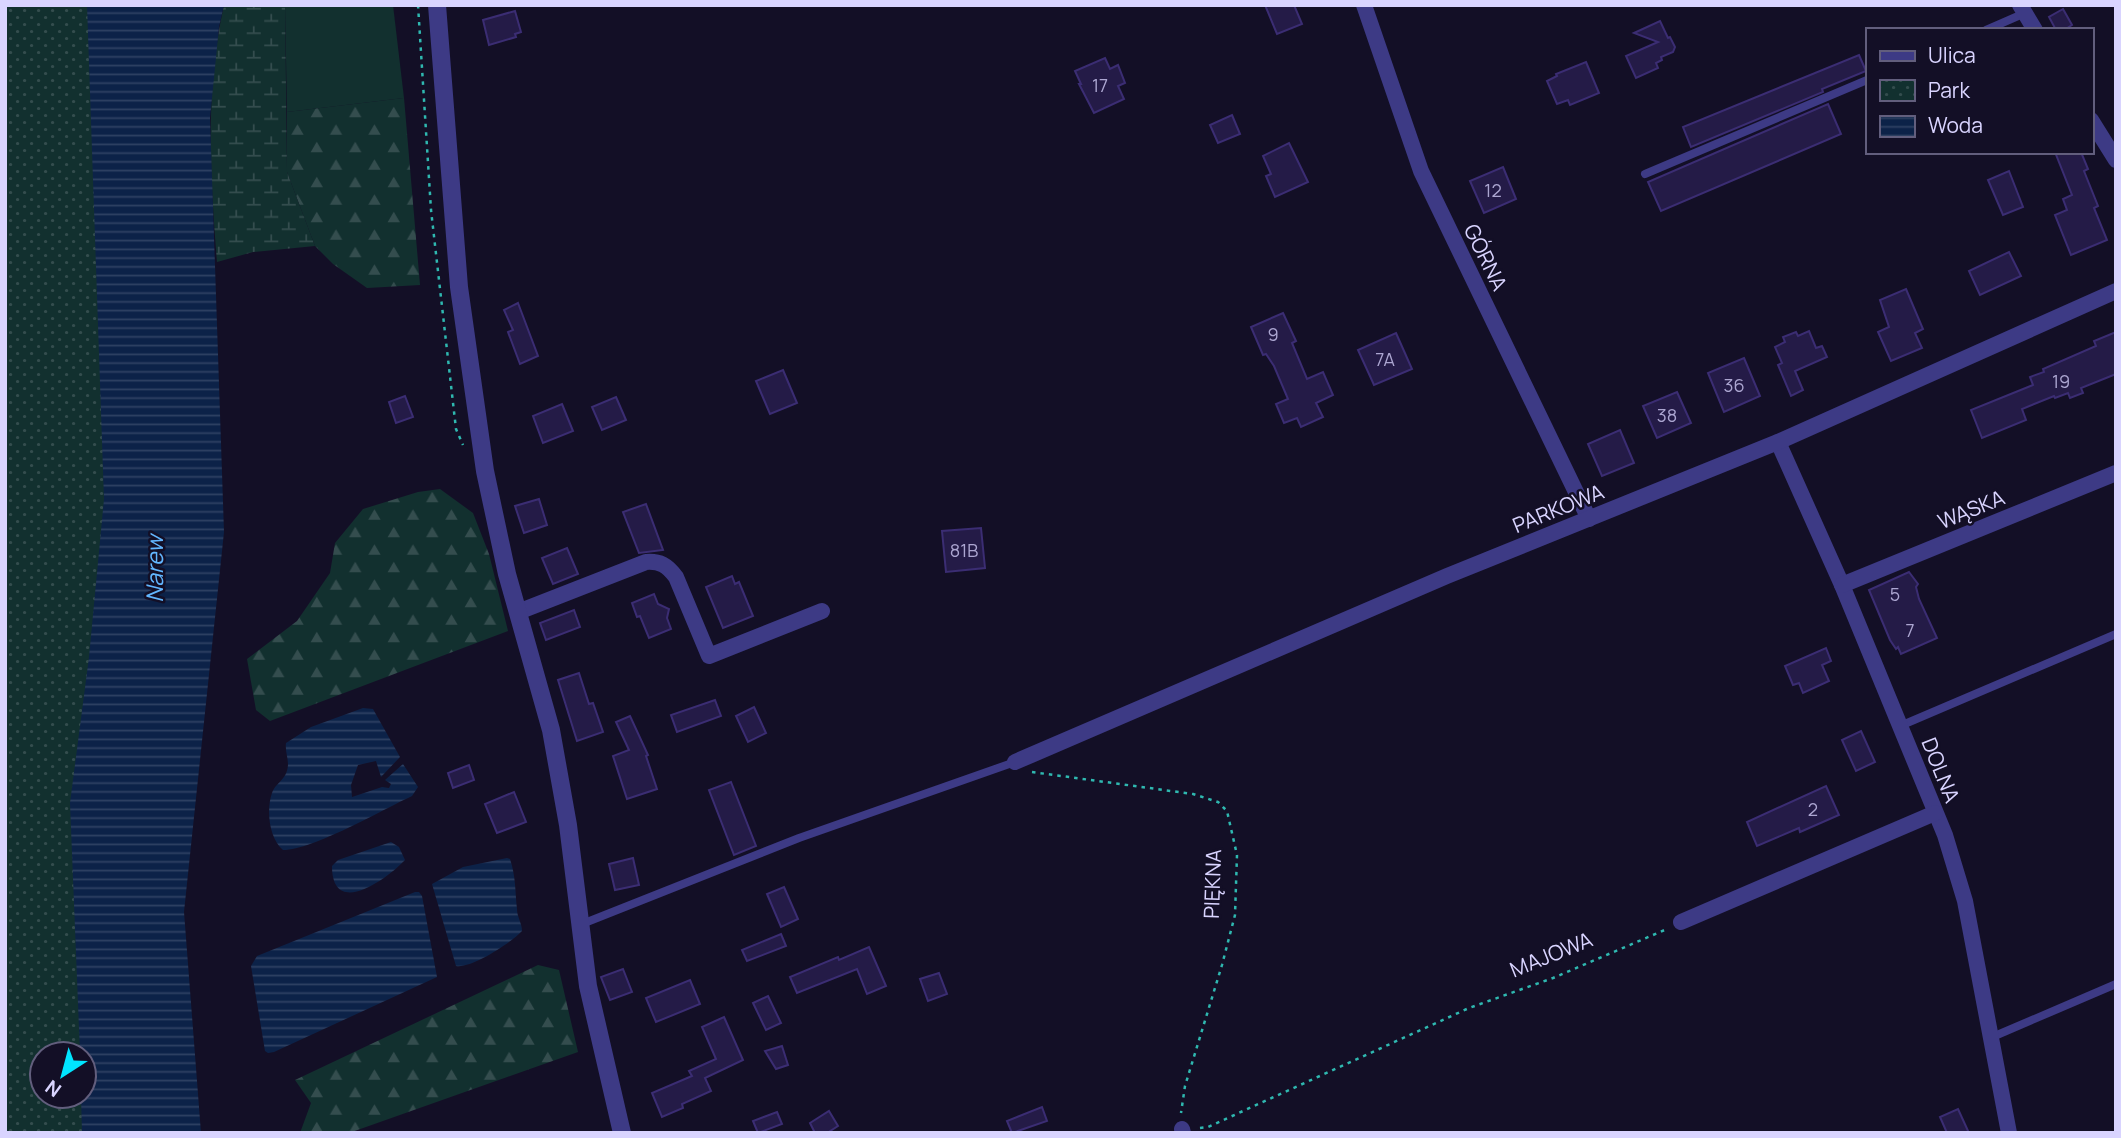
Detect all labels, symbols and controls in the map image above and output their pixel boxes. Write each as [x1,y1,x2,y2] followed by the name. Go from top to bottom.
[1866,28,2093,154] legend
[1928,41,1976,69] text: Ulica
[1092,73,1108,97] house number: 17
[1928,76,1970,104] text: Park
[1928,111,1983,139] text: Woda
[1484,178,1502,202] house number: 12
[1458,219,1514,295] street label: GÓRNA
[1267,322,1279,346] house number: 9
[1375,347,1395,371] house number: 7A
[2052,369,2070,393] house number: 19
[1723,373,1745,397] house number: 36
[1657,403,1677,427] house number: 38
[1508,477,1608,539] street label: PARKOWA
[1933,483,2009,535] street label: WĄSKA
[138,532,170,603] water label: Narew
[950,538,978,562] house number: 81B
[1890,582,1900,606] house number: 5
[1905,618,1915,642] house number: 7
[1915,733,1967,807] street label: DOLNA
[1808,797,1818,821] house number: 2
[1197,849,1227,919] street label: PIĘKNA
[1506,925,1596,983] street label: MAJOWA
[28,1040,98,1110] north arrow
[40,1074,66,1103] text: N

